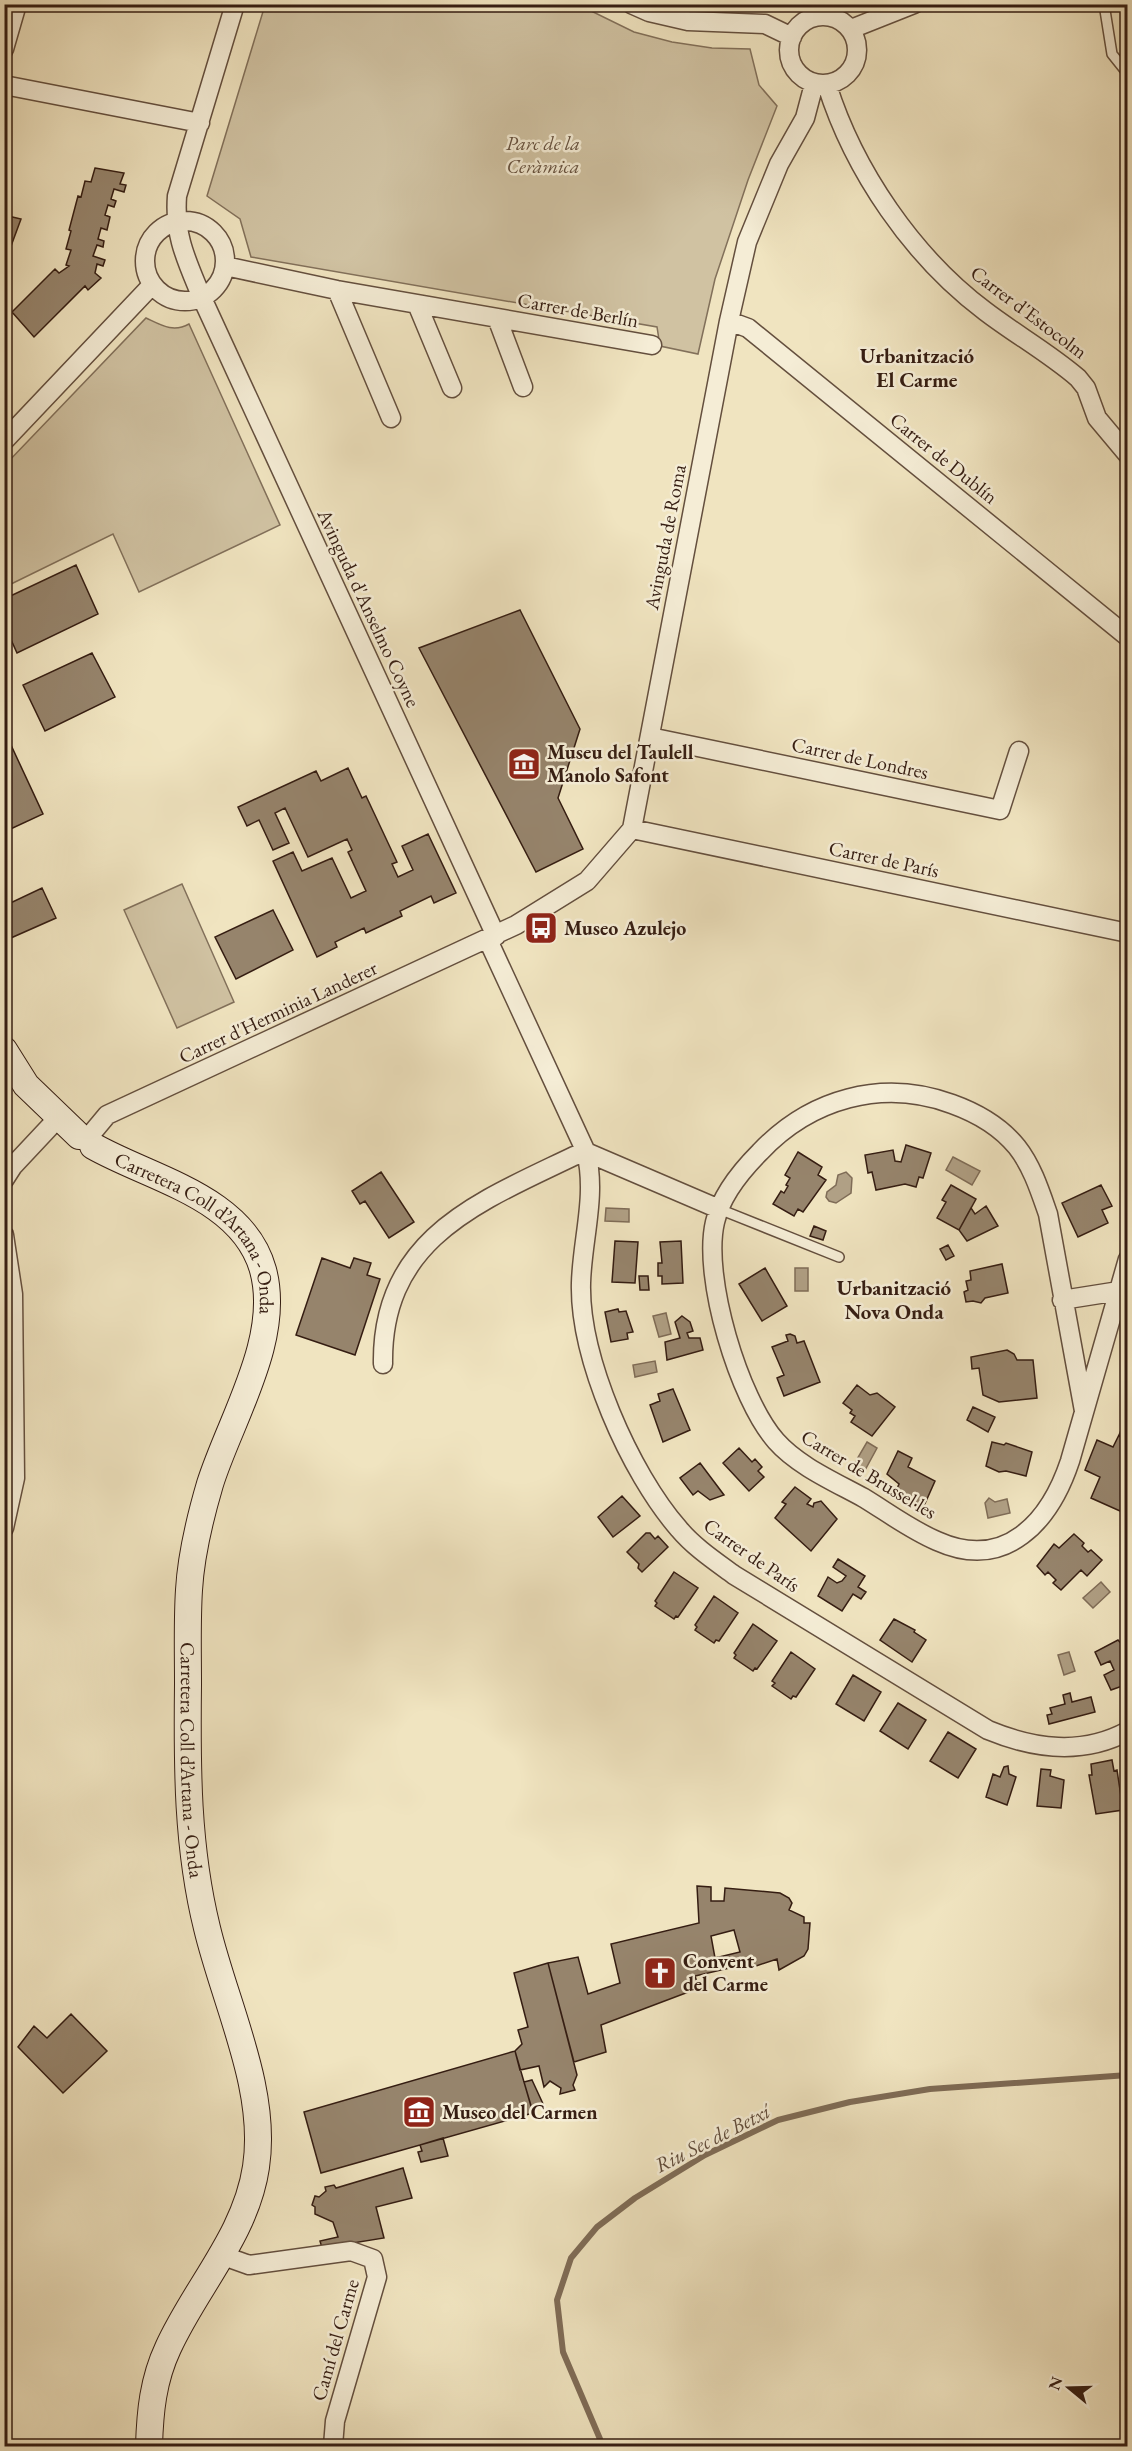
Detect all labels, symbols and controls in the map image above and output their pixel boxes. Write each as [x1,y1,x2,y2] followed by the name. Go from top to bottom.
[506,130,580,179] park label: Parc de la Ceràmica
[965,260,1093,365] street label: Carrer d'Estocolm
[515,287,641,334] street label: Carrer de Berlín
[860,342,975,393] district label: Urbanització El Carme
[885,406,1004,510] street label: Carrer de Dublín
[638,462,692,613] street label: Avinguda de Roma
[311,504,426,711] street label: Avinguda d'Anselmo Coyne
[789,731,931,785] street label: Carrer de Londres
[547,739,694,788] place label: Museu del Taulell Manolo Safont
[506,746,542,782] museum icon: Museu del Taulell Manolo Safont
[827,835,941,883] street label: Carrer de París
[523,910,559,946] bus stop icon: Museo Azulejo
[564,915,686,941] place label: Museo Azulejo
[175,954,382,1069] street label: Carrer d'Herminia Landerer
[110,1146,280,1315] street label: Carretera Coll d’Artana - Onda
[837,1274,952,1325] district label: Urbanització Nova Onda
[797,1423,941,1525] street label: Carrer de Brussel·les
[699,1512,805,1598] street label: Carrer de París
[175,1642,210,1880] street label: Carretera Coll d’Artana - Onda
[683,1948,768,1997] place label: Convent del Carme
[642,1955,678,1991] church icon: Convent del Carme
[401,2094,437,2130] museum icon: Museo del Carmen
[650,2097,776,2179] water label: Riu Sec de Betxí
[442,2099,597,2125] place label: Museo del Carmen
[305,2276,365,2404] street label: Camí del Carme
[1039,2358,1099,2418] north arrow
[1043,2374,1067,2393] text: N

